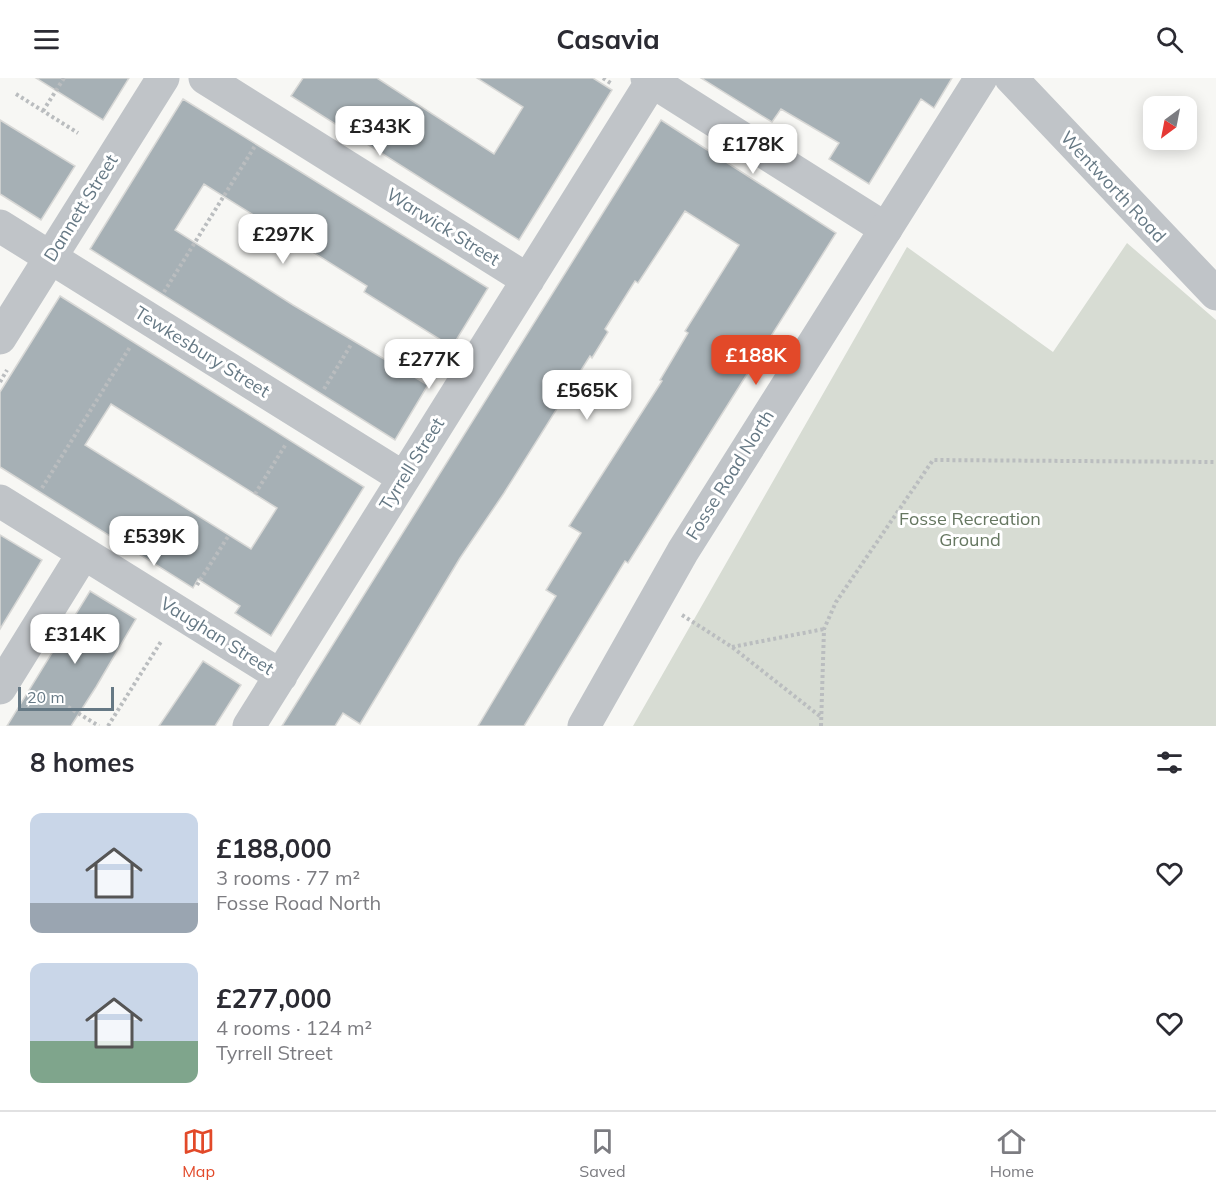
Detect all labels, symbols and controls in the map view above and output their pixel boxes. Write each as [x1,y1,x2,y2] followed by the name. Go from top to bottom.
[556,22,660,56] text: Casavia
[30,23,63,56] icon: menu
[1153,23,1186,56] icon: search
[1143,96,1197,150] north arrow
[1143,96,1197,150] map controls
[338,106,422,157] pin: £343K
[349,113,411,138] text: £343K
[711,124,795,175] pin: £178K
[1056,126,1171,247] street label: Wentworth Road
[722,131,784,156] text: £178K
[39,150,123,266] street label: Dannett Street
[382,183,504,271] street label: Warwick Street
[241,214,325,265] pin: £297K
[252,221,314,246] text: £297K
[131,301,274,402] street label: Tewkesbury Street
[714,335,798,386] pin: £188K
[387,339,471,390] pin: £277K
[725,342,787,367] text: £188K
[398,346,460,371] text: £277K
[545,370,629,421] pin: £565K
[556,377,618,402] text: £565K
[680,406,779,544] street label: Fosse Road North
[374,413,449,514] street label: Tyrrell Street
[899,507,1041,551] park label: Fosse Recreation Ground
[112,516,196,567] pin: £539K
[123,523,185,548] text: £539K
[156,591,278,680] street label: Vaughan Street
[33,614,117,665] pin: £314K
[44,621,106,646] text: £314K
[18,684,114,712] scale bar
[27,687,64,707] text: 20 m
[30,746,134,779] text: 8 homes
[1153,746,1186,779] icon: filters
[216,832,332,865] text: £188,000
[78,837,150,909] icon: home
[1153,857,1186,890] icon: heart
[216,865,360,890] text: 3 rooms · 77 m²
[216,890,381,915] text: Fosse Road North
[216,982,332,1015] text: £277,000
[78,987,150,1059] icon: home
[1153,1007,1186,1040] icon: heart
[216,1015,372,1040] text: 4 rooms · 124 m²
[216,1040,333,1065] text: Tyrrell Street
[182,1125,215,1181] tab: Map
[579,1125,626,1181] tab: Saved
[990,1125,1034,1181] tab: Home

